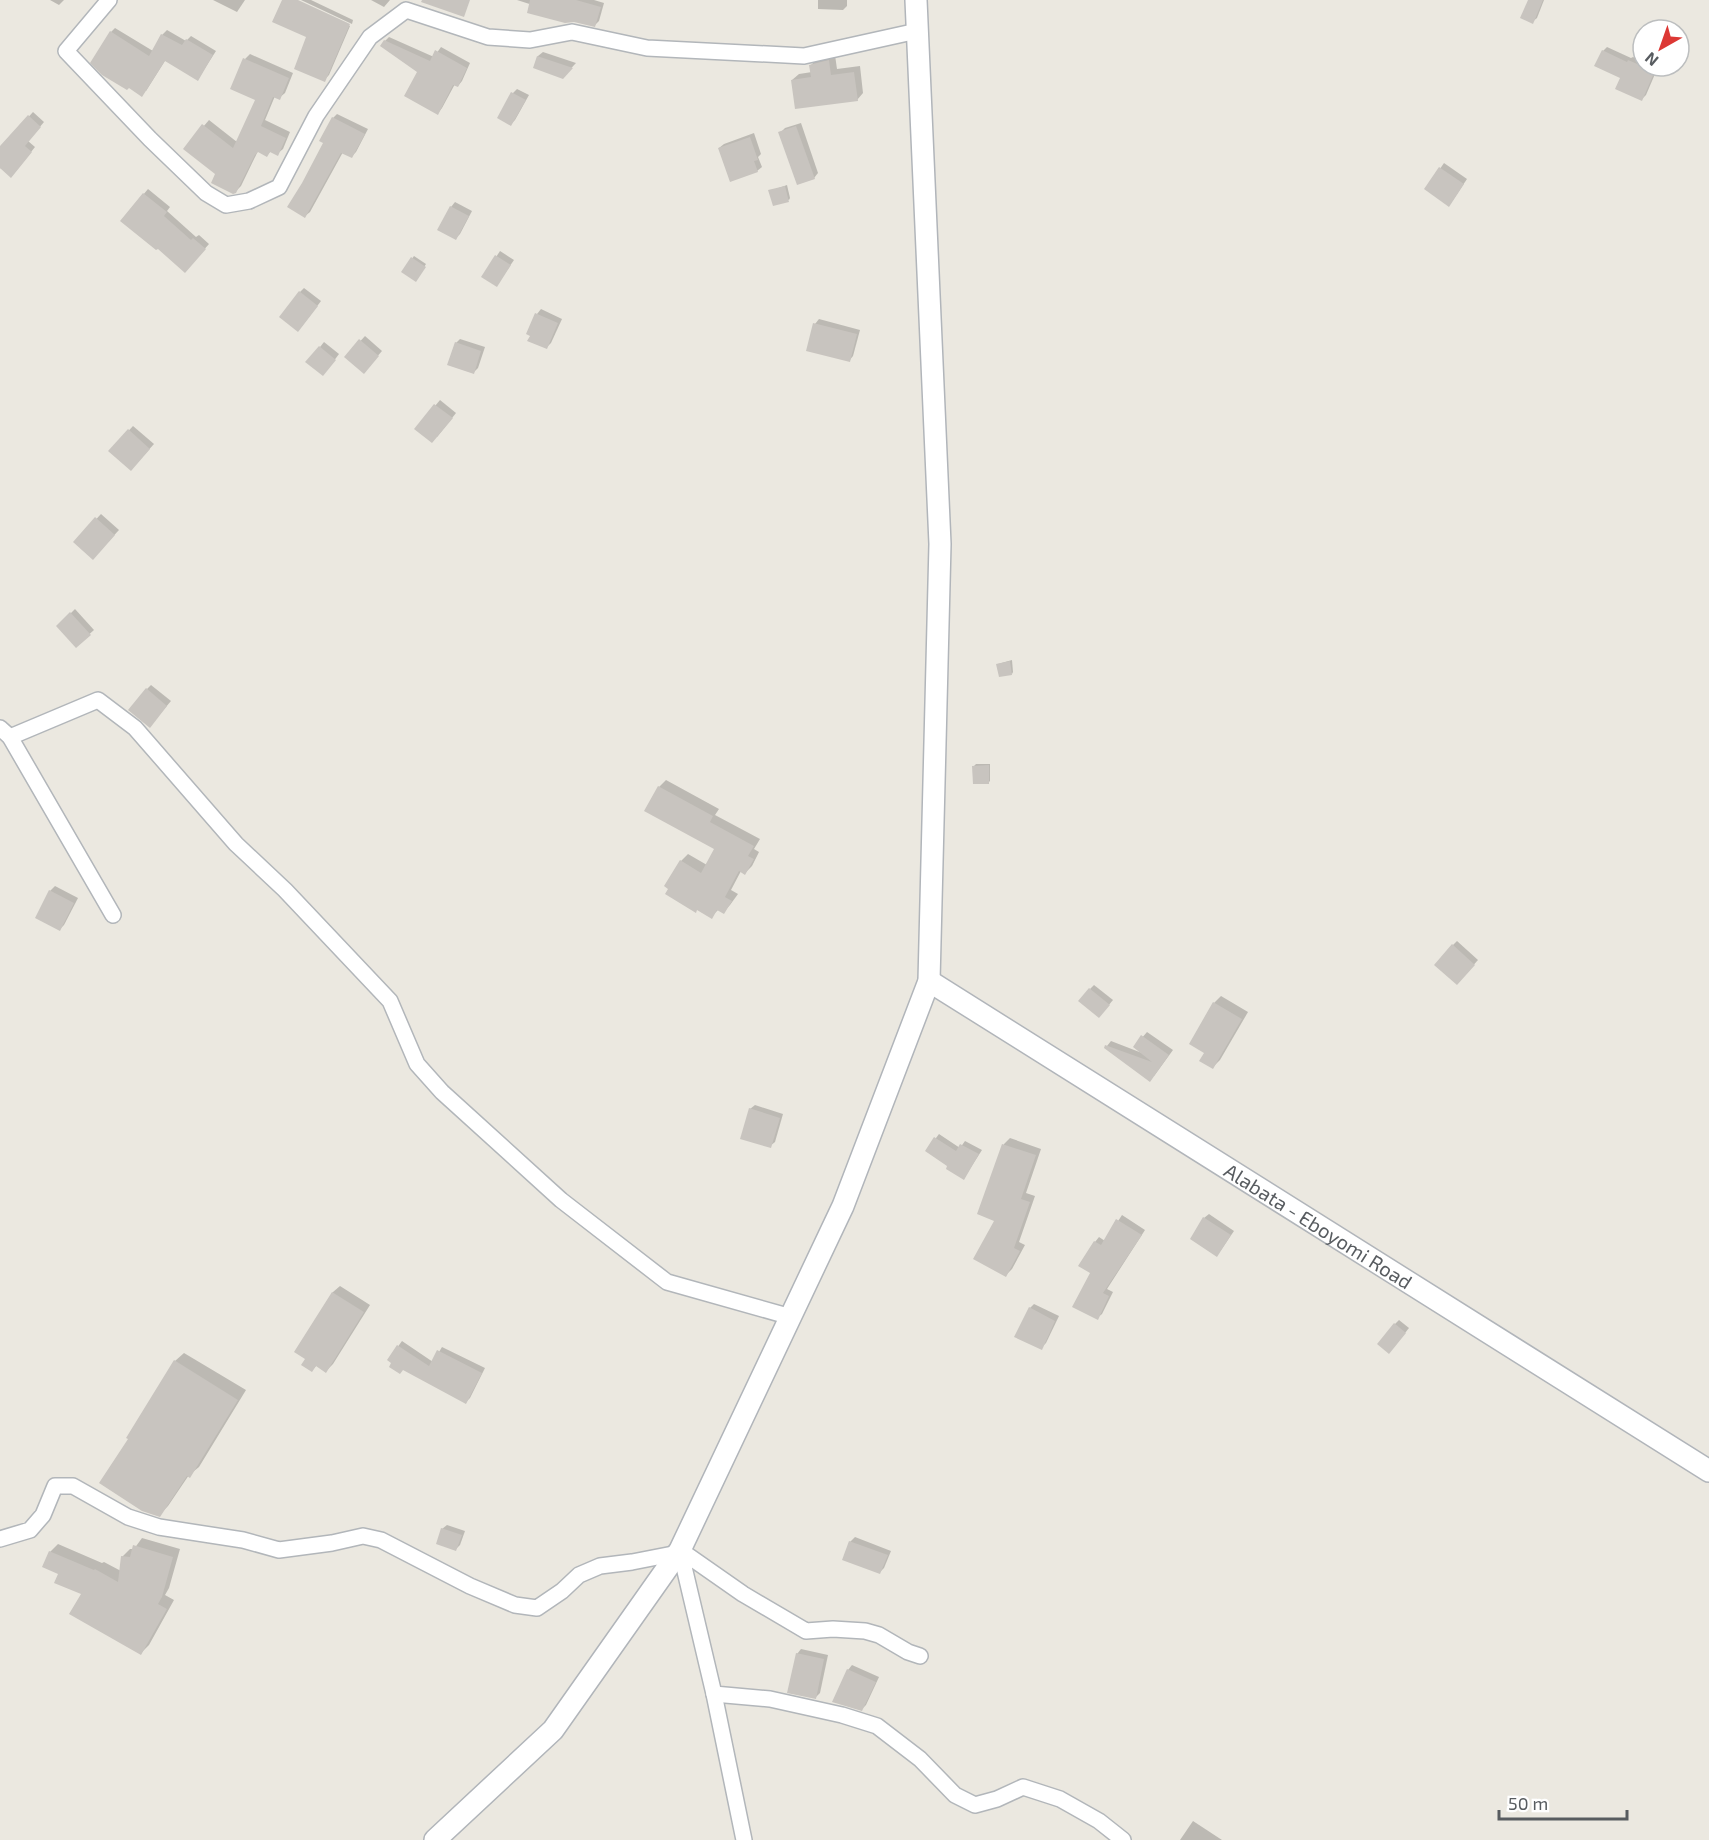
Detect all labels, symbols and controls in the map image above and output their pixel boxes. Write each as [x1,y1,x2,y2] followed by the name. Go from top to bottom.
[1631,18,1691,78] north arrow
[1641,49,1662,71] text: N
[1220,1158,1417,1294] street label: Alabata - Eboyomi Road
[1499,1783,1626,1821] scale bar
[1508,1792,1548,1814] text: 50 m

